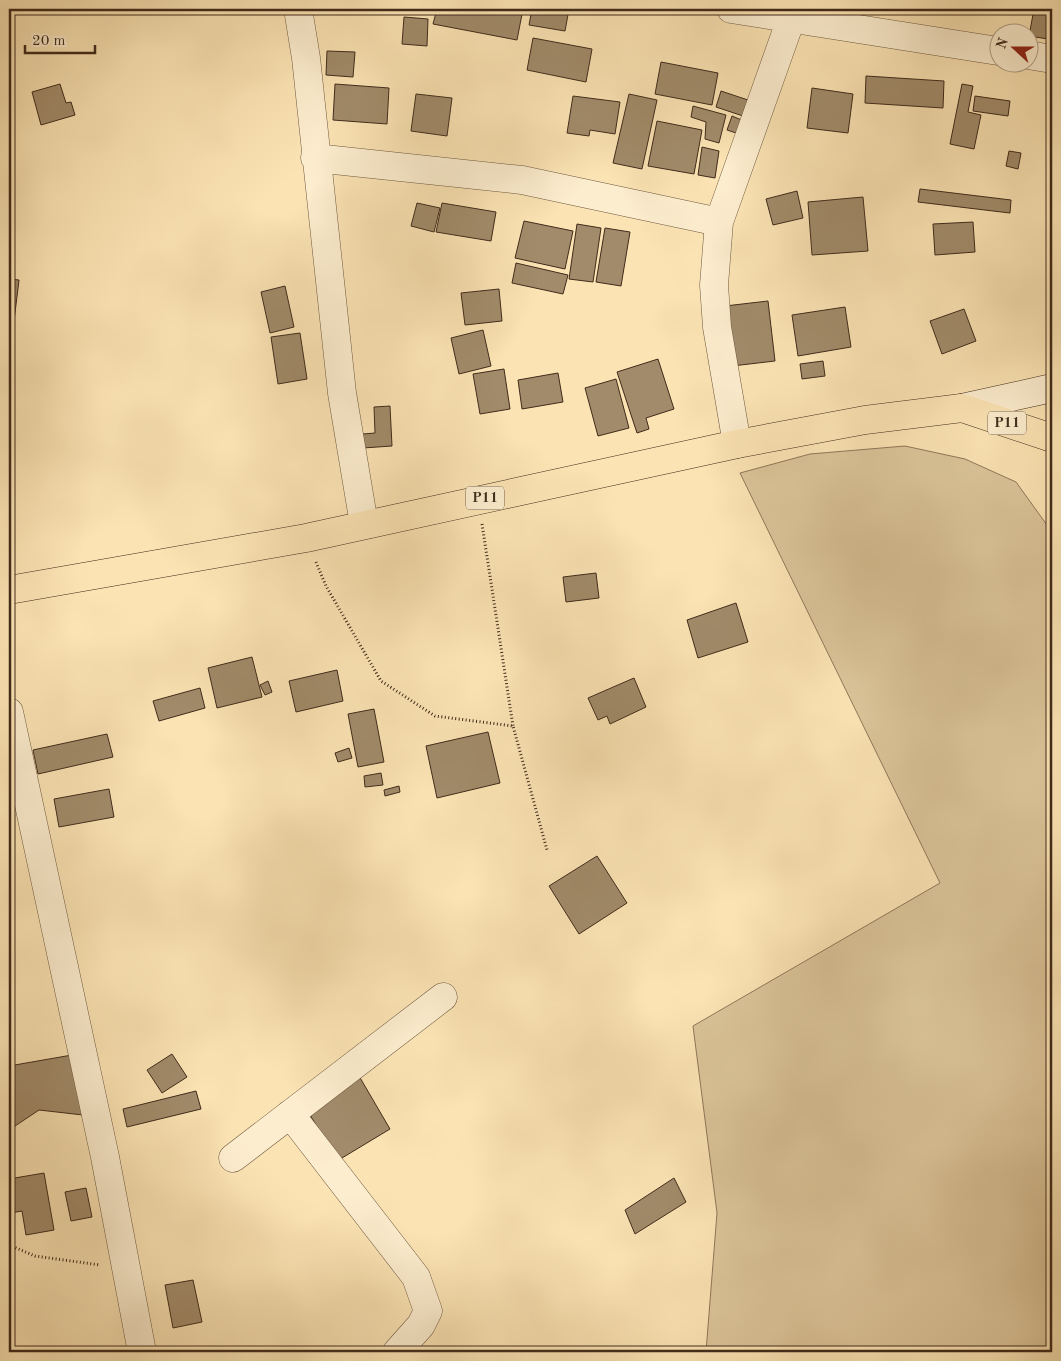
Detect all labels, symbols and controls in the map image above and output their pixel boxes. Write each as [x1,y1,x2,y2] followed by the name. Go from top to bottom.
[25,22,95,54] scale bar
[988,22,1038,72] north arrow
[32,34,66,49] text: 20 m
[994,36,1011,51] text: N
[988,412,1026,434] road number: P11
[466,486,504,509] road number: P11

